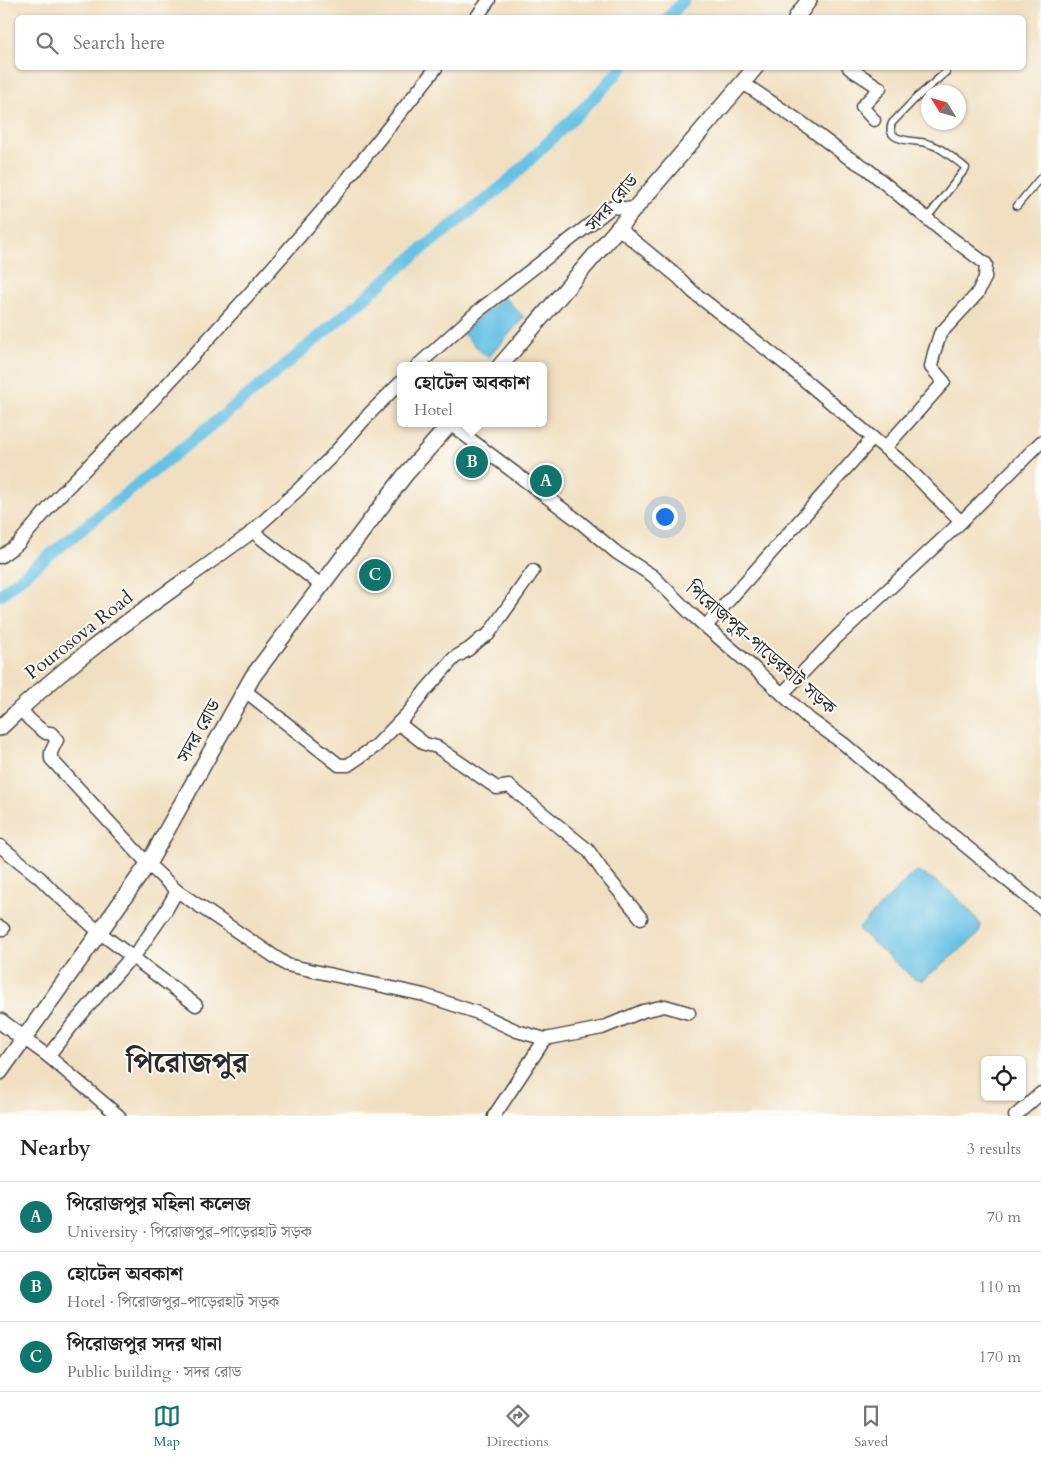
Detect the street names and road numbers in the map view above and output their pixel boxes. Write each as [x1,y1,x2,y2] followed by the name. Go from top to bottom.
[579,168,645,238] street label: সদর রোড
[680,575,842,721] street label: পিরোজপুর-পাড়েরহাট সড়ক
[20,585,138,685] street label: Pourosova Road
[170,694,228,768] street label: সদর রোড

